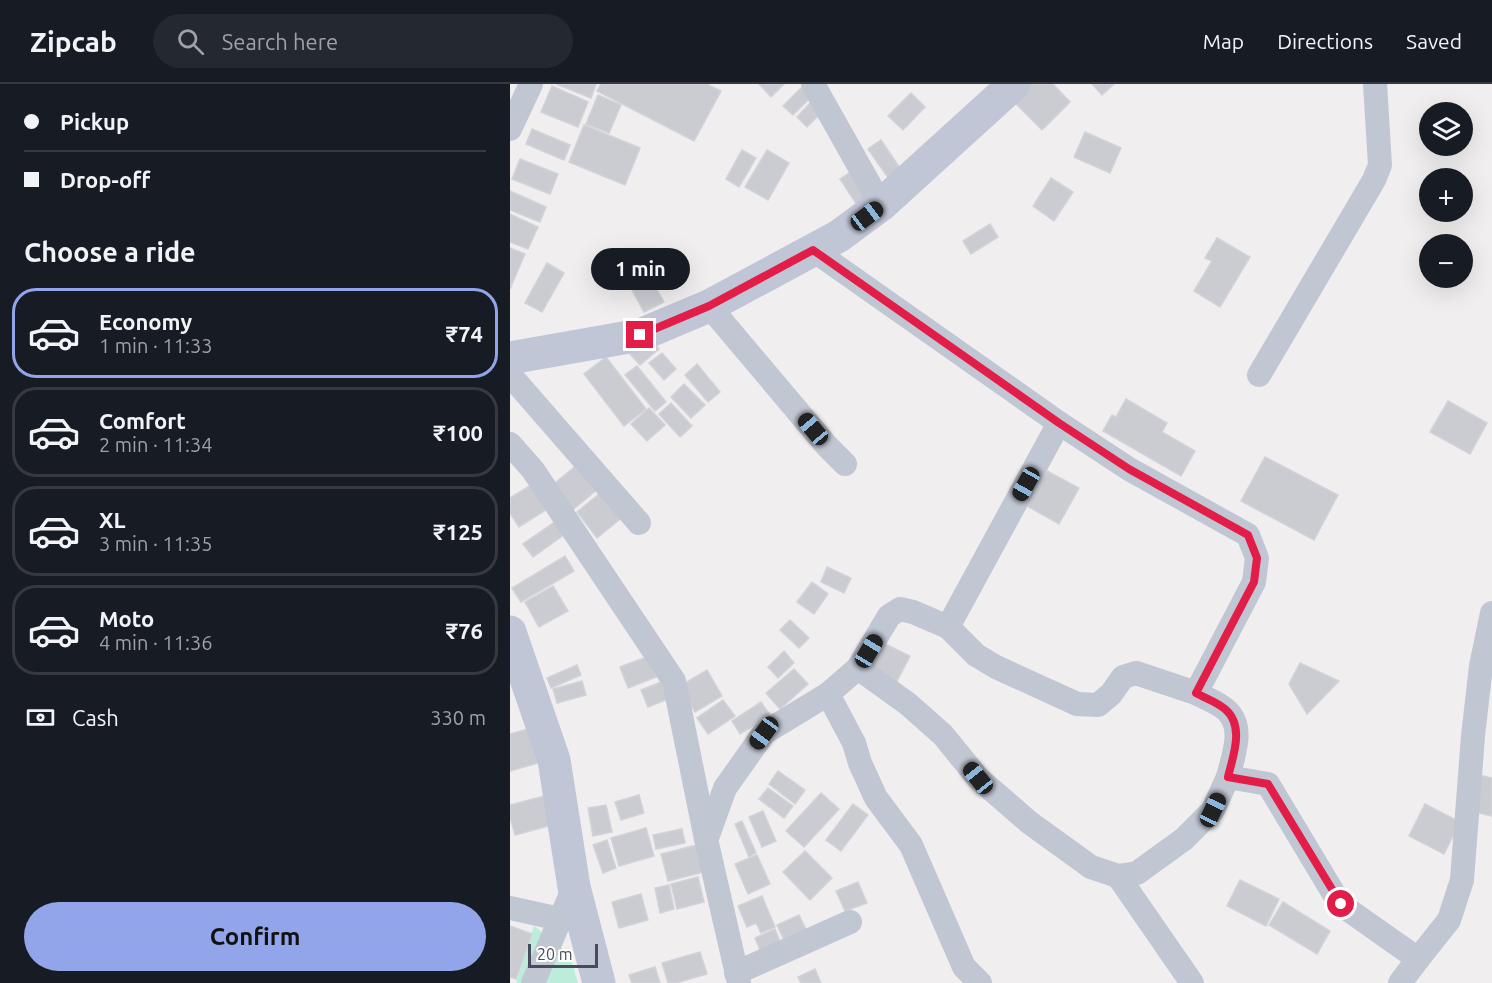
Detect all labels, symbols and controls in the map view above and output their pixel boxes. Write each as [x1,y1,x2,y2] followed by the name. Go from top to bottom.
[153,14,573,68] search box
[174,25,207,58] icon: search
[30,26,117,57] text: Zipcab
[222,29,338,54] text: Search here
[1203,29,1244,53] text: Map
[1277,29,1373,53] text: Directions
[1406,29,1462,53] text: Saved
[1419,102,1473,288] map controls
[1419,102,1473,156] button: layers
[60,109,129,134] text: Pickup
[60,167,150,192] text: Drop-off
[1419,168,1473,222] button: +
[847,198,887,234] car
[1419,234,1473,288] button: −
[24,237,196,267] text: Choose a ride
[590,248,690,290] callout: 1 min
[615,257,666,280] text: 1 min
[27,306,81,360] icon: car
[99,309,192,334] text: Economy
[446,321,483,346] text: ₹74
[626,321,653,348] route end
[99,334,213,357] text: 1 min · 11:33
[27,405,81,459] icon: car
[99,408,186,433] text: Comfort
[795,409,831,449] car
[433,420,483,445] text: ₹100
[99,433,213,456] text: 2 min · 11:34
[1009,464,1043,504] car
[27,504,81,558] icon: car
[99,507,126,532] text: XL
[433,519,483,544] text: ₹125
[99,532,213,555] text: 3 min · 11:35
[27,603,81,657] icon: car
[99,606,154,631] text: Moto
[446,618,483,643] text: ₹76
[99,631,213,654] text: 4 min · 11:36
[852,631,886,671] car
[24,701,57,734] icon: cash
[72,705,119,730] text: Cash
[430,706,486,729] text: 330 m
[746,713,782,753] car
[960,758,996,798] car
[1197,790,1229,830] car
[1327,890,1354,917] route start
[24,902,486,971] button: Confirm
[528,941,598,968] scale bar
[537,945,573,963] text: 20 m

